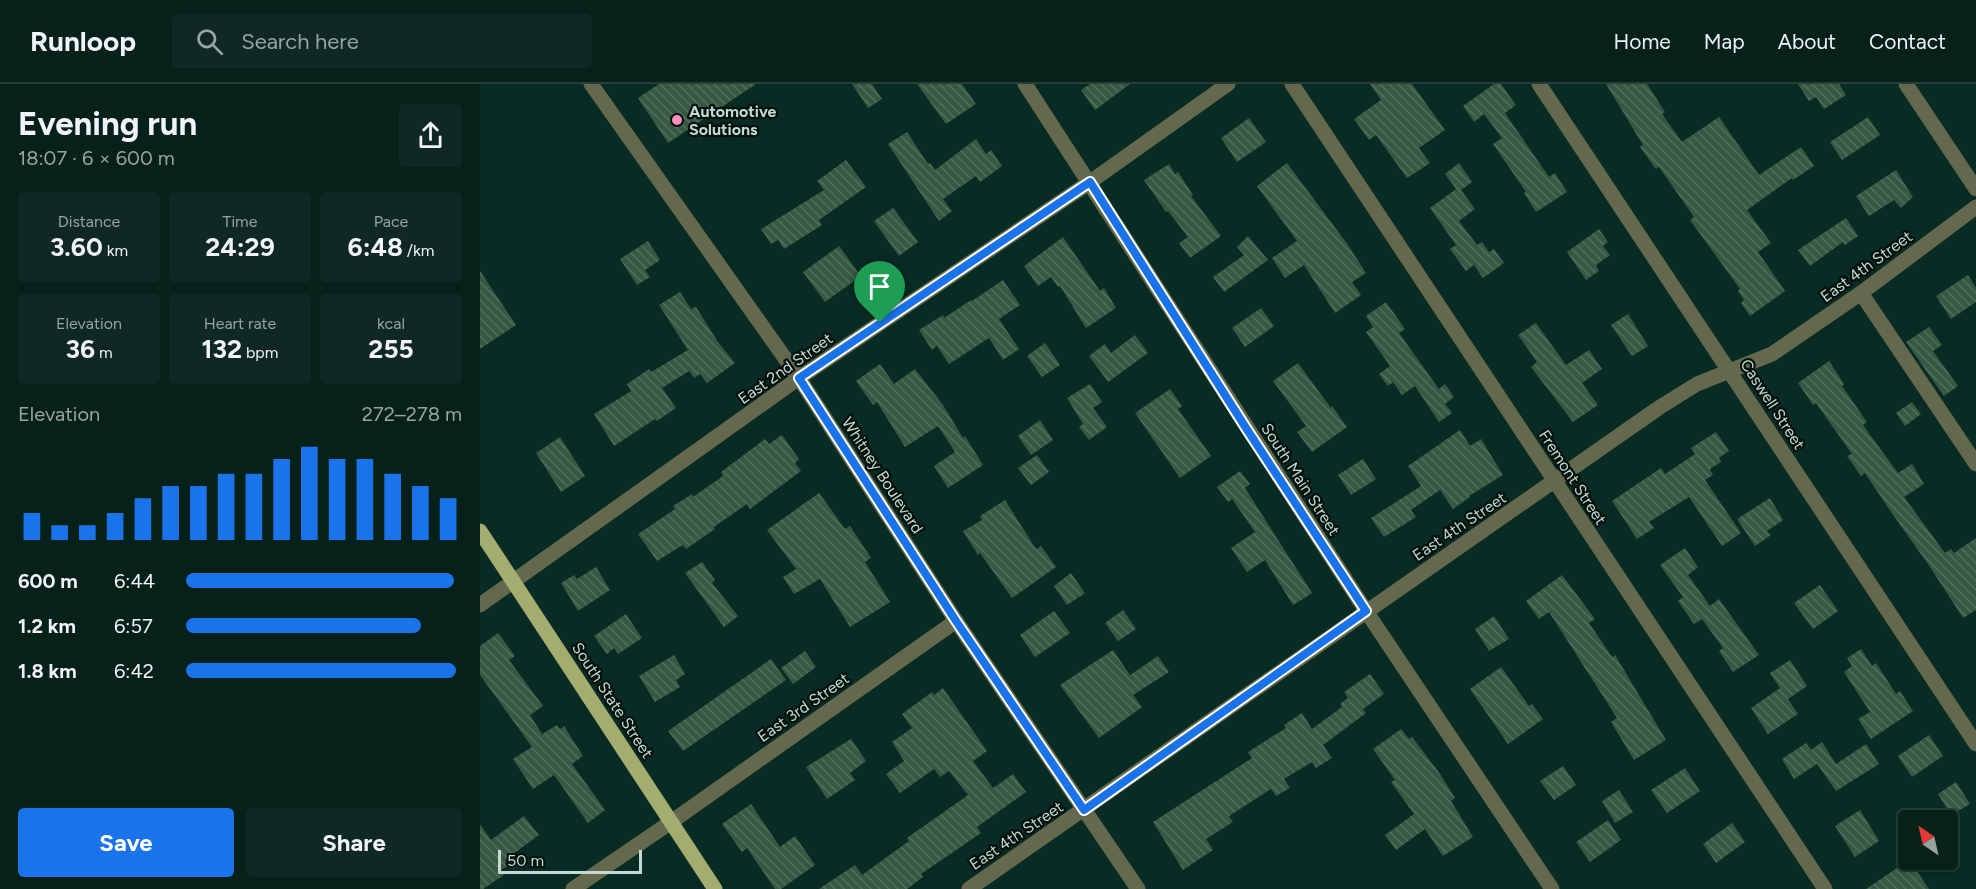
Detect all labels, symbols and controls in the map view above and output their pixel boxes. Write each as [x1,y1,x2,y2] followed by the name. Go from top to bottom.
[172,14,592,68] search box
[30,24,136,58] text: Runloop
[193,25,226,58] icon: search
[241,28,359,55] text: Search here
[1614,29,1671,54] text: Home
[1704,29,1745,54] text: Map
[1778,29,1836,54] text: About
[1869,29,1946,54] text: Contact
[689,102,777,139] place label: Automotive Solutions
[18,104,197,143] text: Evening run
[399,104,462,167] button: share
[670,113,684,127] marker: Automotive Solutions
[18,146,175,170] text: 18:07 · 6 × 600 m
[58,212,120,231] text: Distance
[223,212,257,231] text: Time
[374,212,408,231] text: Pace
[1817,227,1916,306] street label: East 4th Street
[50,231,103,263] text: 3.60
[205,231,275,263] text: 24:29
[348,231,403,263] text: 6:48
[103,241,128,260] text: km
[403,241,434,260] text: /km
[854,261,905,323] pin
[863,270,896,303] icon: arrive
[56,314,122,333] text: Elevation
[204,314,276,333] text: Heart rate
[377,314,405,333] text: kcal
[734,329,836,408] street label: East 2nd Street
[65,333,95,365] text: 36
[202,333,242,365] text: 132
[368,333,414,365] text: 255
[95,343,113,362] text: m
[242,343,278,362] text: bpm
[1736,355,1809,453] street label: Caswell Street
[18,402,100,426] text: Elevation
[362,402,462,426] text: 272–278 m
[838,413,927,537] street label: Whitney Boulevard
[1257,420,1344,539] street label: South Main Street
[1535,426,1610,528] street label: Fremont Street
[1409,488,1510,565] street label: East 4th Street
[18,569,78,593] text: 600 m
[114,569,155,593] text: 6:44
[18,614,76,638] text: 1.2 km
[114,614,153,638] text: 6:57
[568,639,657,762] street label: South State Street
[18,659,77,683] text: 1.8 km
[114,659,154,683] text: 6:42
[754,669,853,746] street label: East 3rd Street
[966,797,1067,874] street label: East 4th Street
[18,808,234,877] button: Save
[246,808,462,877] button: Share
[1898,810,1958,870] north arrow
[1898,810,1958,870] map controls
[498,847,642,874] scale bar
[507,851,544,870] text: 50 m

